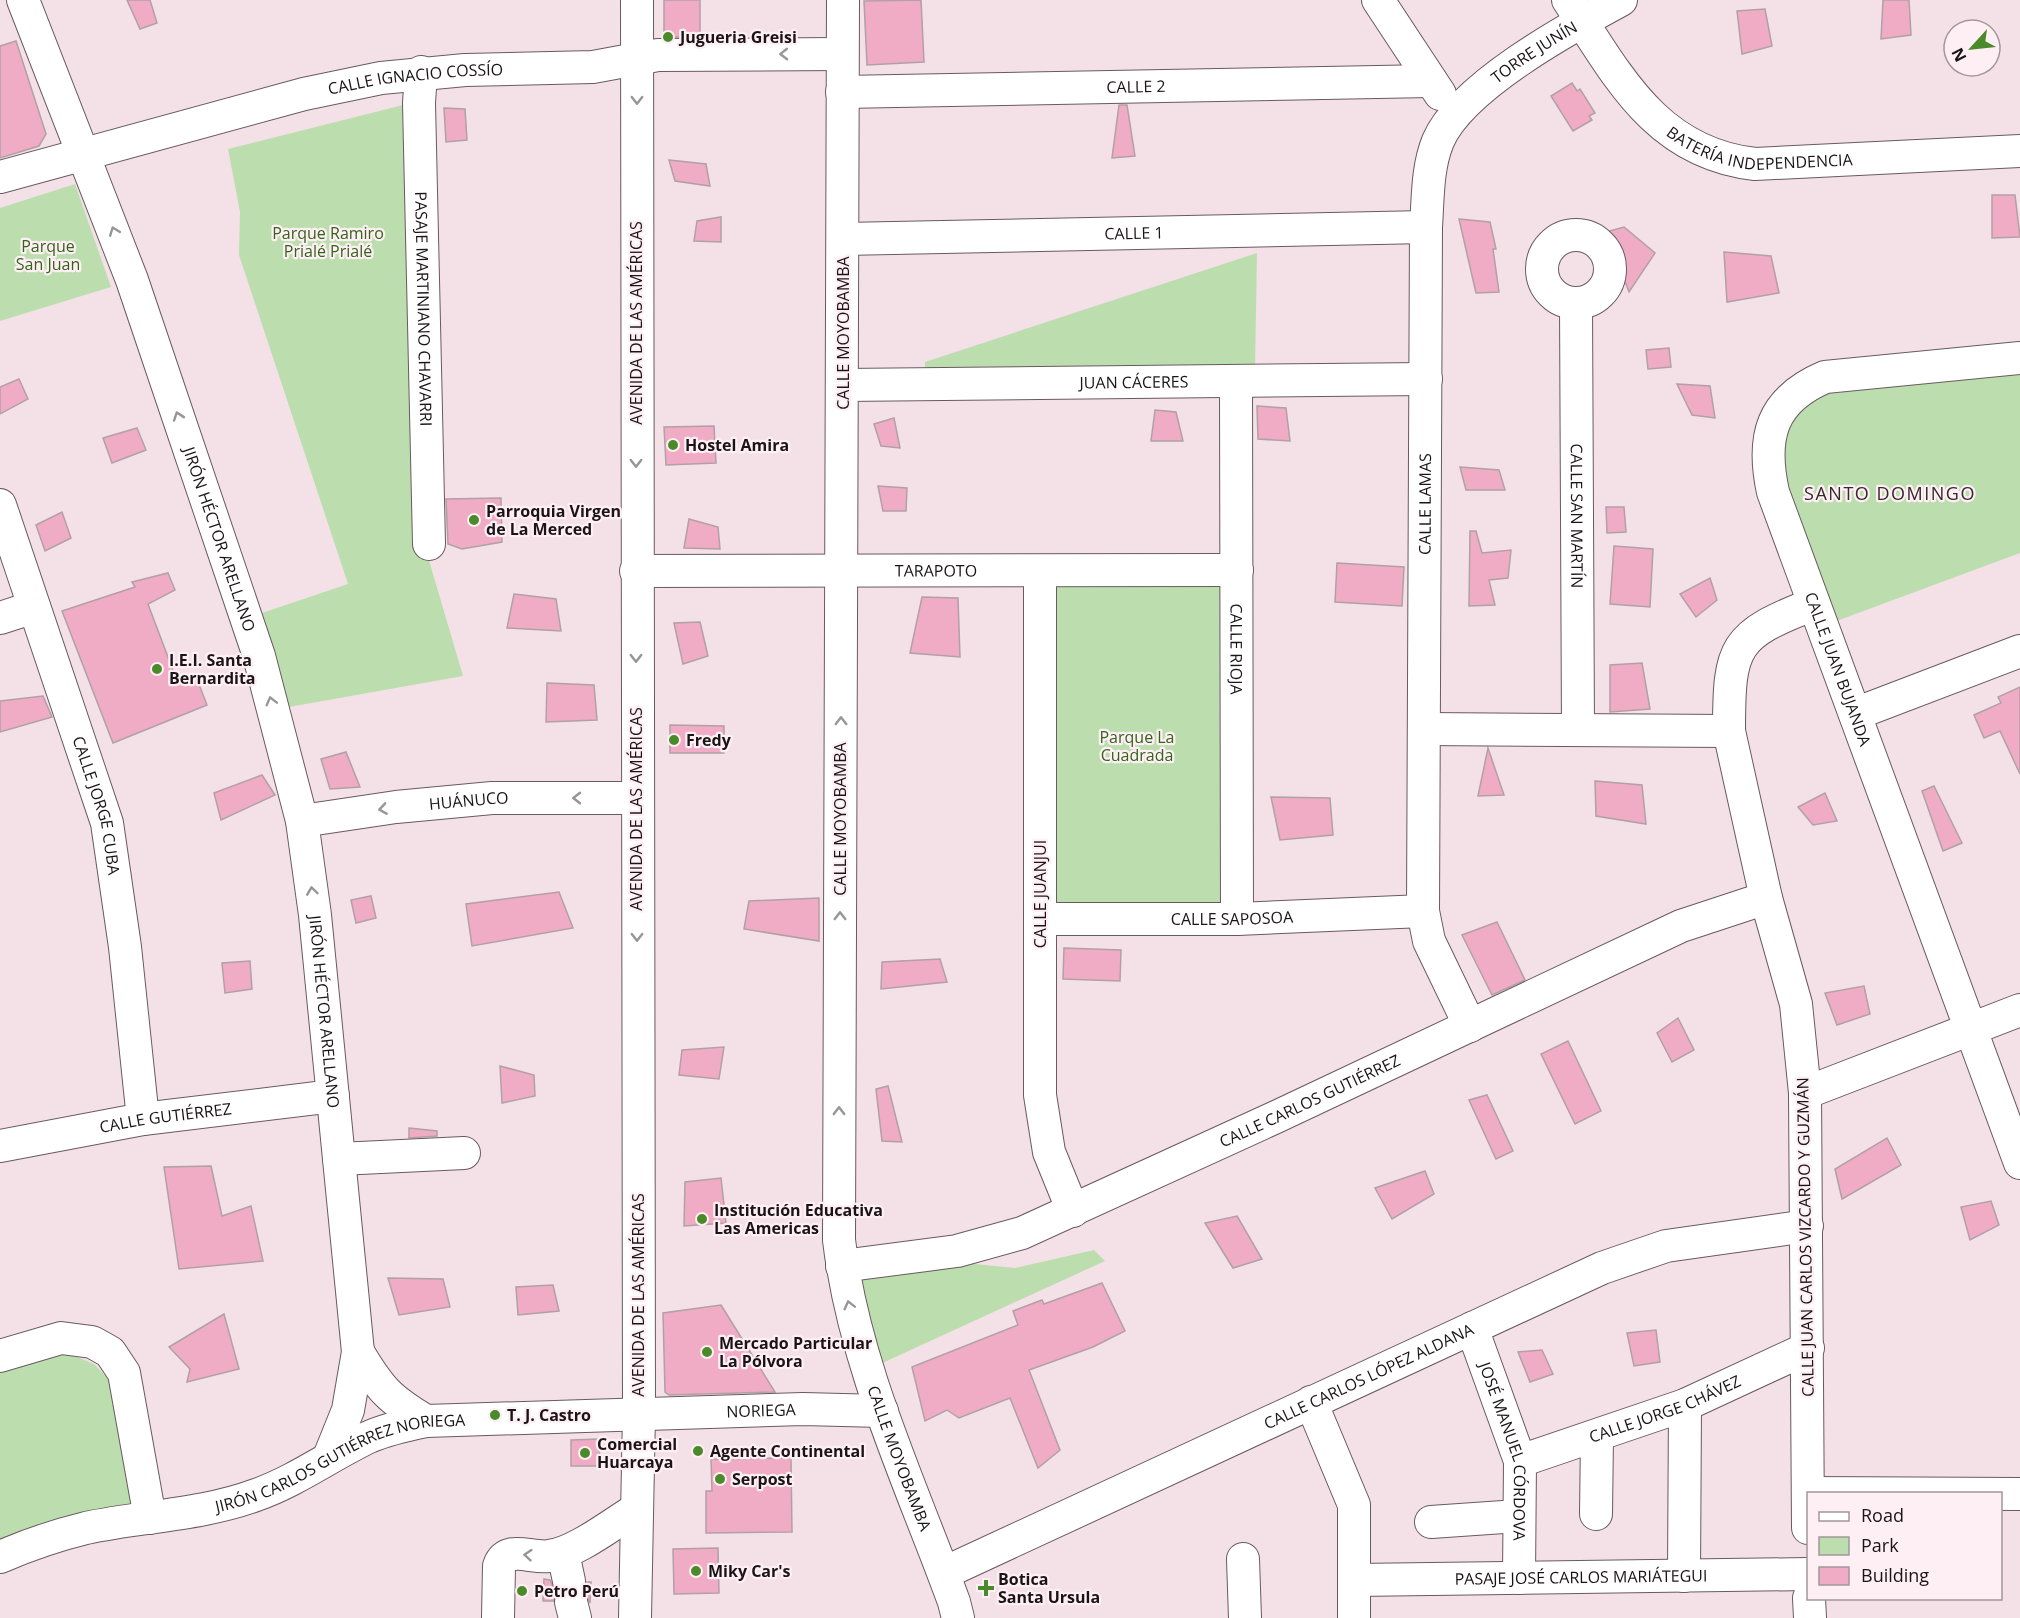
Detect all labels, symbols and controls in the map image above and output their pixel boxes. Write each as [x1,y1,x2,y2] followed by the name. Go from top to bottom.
[1486,16,1581,88] street label: TORRE JUNÍN
[1942,18,2002,78] north arrow
[678,26,797,48] place label: Jugueria Greisi
[661,30,675,44] marker: Jugueria Greisi
[1946,44,1971,66] text: N
[779,48,788,60] one-way arrow
[326,58,503,100] street label: CALLE IGNACIO COSSÍO
[1106,75,1166,98] street label: CALLE 2
[631,96,643,105] one-way arrow
[1662,121,1854,175] street label: BATERÍA INDEPENDENCIA
[410,191,437,427] street label: PASAJE MARTINIANO CHAVARRI
[625,221,647,425] street label: AVENIDA DE LAS AMÉRICAS
[1104,221,1164,245] street label: CALLE 1
[272,222,384,262] park label: Parque Ramiro Prialé Prialé
[109,227,122,237] one-way arrow
[16,235,80,275] park label: Parque San Juan
[832,255,854,410] street label: CALLE MOYOBAMBA
[1077,370,1189,394] street label: JUAN CÁCERES
[173,411,186,422] one-way arrow
[685,434,789,456] place label: Hostel Amira
[666,438,680,452] marker: Hostel Amira
[177,442,261,634] street label: JIRÓN HÉCTOR ARELLANO
[1566,444,1588,588] street label: CALLE SAN MARTÍN
[1414,453,1436,555] street label: CALLE LAMAS
[630,459,642,468] one-way arrow
[1804,481,1976,505] district label: SANTO DOMINGO
[486,500,621,540] place label: Parroquia Virgen de La Merced
[467,513,481,527] marker: Parroquia Virgen de La Merced
[895,559,977,582] street label: TARAPOTO
[1800,589,1877,750] street label: CALLE JUAN BUJANDA
[1225,603,1248,695] street label: CALLE RIOJA
[169,649,256,689] place label: I.E.I. Santa Bernardita
[630,654,642,663] one-way arrow
[150,662,164,676] marker: I.E.I. Santa Bernardita
[266,696,278,707] one-way arrow
[625,707,647,911] street label: AVENIDA DE LAS AMÉRICAS
[835,717,847,726] one-way arrow
[1099,726,1175,766] park label: Parque La Cuadrada
[686,729,732,751] place label: Fredy
[67,733,126,877] street label: CALLE JORGE CUBA
[667,733,681,747] marker: Fredy
[829,741,851,896] street label: CALLE MOYOBAMBA
[428,787,508,815] street label: HUÁNUCO
[573,792,582,804] one-way arrow
[378,802,388,814] one-way arrow
[1029,840,1051,948] street label: CALLE JUANJUI
[306,887,318,896] one-way arrow
[1171,906,1294,930] street label: CALLE SAPOSOA
[304,912,345,1109] street label: JIRÓN HÉCTOR ARELLANO
[834,912,846,921] one-way arrow
[631,933,643,942] one-way arrow
[1216,1049,1404,1152] street label: CALLE CARLOS GUTIÉRREZ
[1791,1077,1819,1397] street label: CALLE JUAN CARLOS VIZCARDO Y GUZMÁN
[98,1097,233,1138] street label: CALLE GUTIÉRREZ
[833,1107,845,1116] one-way arrow
[627,1193,649,1397] street label: AVENIDA DE LAS AMÉRICAS
[714,1199,883,1239] place label: Institución Educativa Las Americas
[695,1212,709,1226] marker: Institución Educativa Las Americas
[844,1300,856,1311] one-way arrow
[1260,1318,1478,1434] street label: CALLE CARLOS LÓPEZ ALDANA
[719,1332,872,1372] place label: Mercado Particular La Pólvora
[700,1345,714,1359] marker: Mercado Particular La Pólvora
[1473,1357,1531,1542] street label: JOSÉ MANUEL CÓRDOVA
[1586,1370,1744,1448] street label: CALLE JORGE CHÁVEZ
[863,1383,937,1535] street label: CALLE MOYOBAMBA
[726,1398,797,1422] street label: NORIEGA
[507,1404,591,1426] place label: T. J. Castro
[488,1408,502,1422] marker: T. J. Castro
[211,1409,466,1518] street label: JIRÓN CARLOS GUTIÉRREZ NORIEGA
[597,1433,677,1473] place label: Comercial Huarcaya
[710,1440,865,1462] place label: Agente Continental
[691,1444,705,1458] marker: Agente Continental
[578,1446,592,1460] marker: Comercial Huarcaya
[732,1468,793,1490] place label: Serpost
[713,1472,727,1486] marker: Serpost
[1807,1492,2002,1600] legend
[1861,1503,1904,1527] text: Road
[1861,1533,1899,1557] text: Park
[524,1549,533,1562] one-way arrow
[708,1560,791,1582] place label: Miky Car's
[1861,1563,1929,1587] text: Building
[689,1564,703,1578] marker: Miky Car's
[1454,1564,1708,1590] street label: PASAJE JOSÉ CARLOS MARIÁTEGUI
[998,1568,1100,1608] place label: Botica Santa Ursula
[534,1580,619,1602] place label: Petro Perú
[979,1581,993,1595] marker: Botica Santa Ursula
[515,1584,529,1598] marker: Petro Perú

